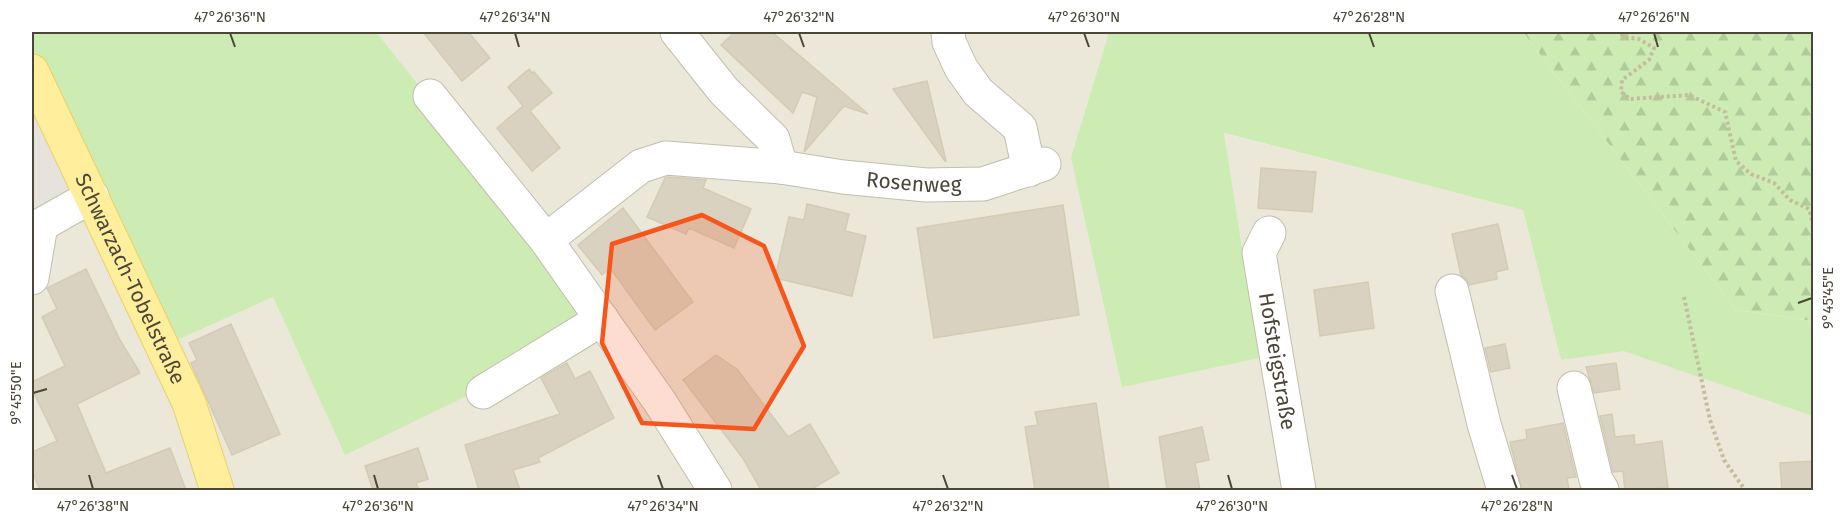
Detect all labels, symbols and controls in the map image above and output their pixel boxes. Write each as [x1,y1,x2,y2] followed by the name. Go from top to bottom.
[194,8,266,26] text: 47°26'36"N
[479,8,551,26] text: 47°26'34"N
[763,8,835,26] text: 47°26'32"N
[1048,8,1120,26] text: 47°26'30"N
[1333,8,1405,26] text: 47°26'28"N
[1618,8,1690,26] text: 47°26'26"N
[865,166,962,198] street label: Rosenweg
[69,169,191,389] street label: Schwarzach-Tobelstraße
[1819,267,1837,329] text: 9°45'45"E
[1253,290,1302,432] street label: Hofsteigstraße
[7,361,25,425] text: 9°45'50"E
[57,497,129,515] text: 47°26'38"N
[342,497,414,515] text: 47°26'36"N
[627,497,699,515] text: 47°26'34"N
[912,497,984,515] text: 47°26'32"N
[1196,497,1268,515] text: 47°26'30"N
[1481,497,1553,515] text: 47°26'28"N

